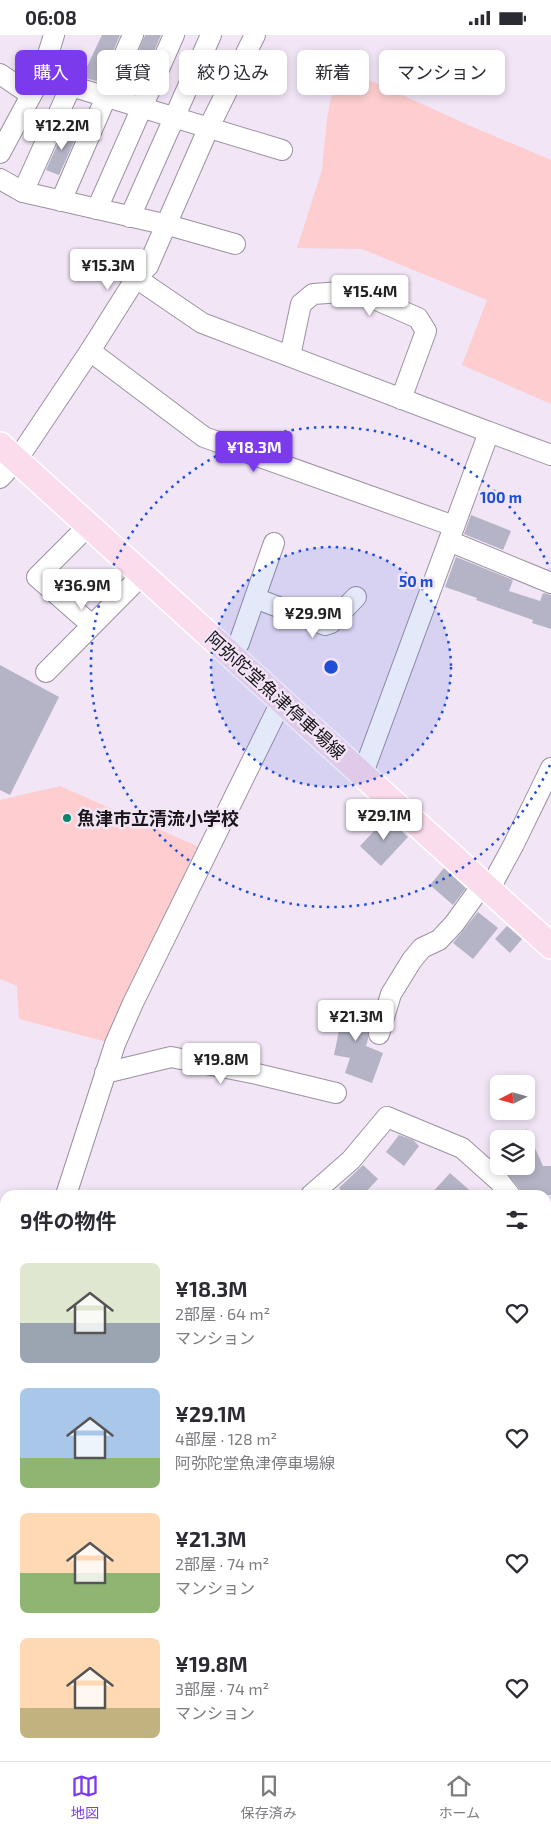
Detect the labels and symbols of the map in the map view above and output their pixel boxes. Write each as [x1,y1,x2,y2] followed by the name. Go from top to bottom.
[21,109,103,151] pin: ¥12.2M
[67,249,149,291] pin: ¥15.3M
[329,275,411,317] pin: ¥15.4M
[213,431,295,473] pin: ¥18.3M
[480,488,522,506] text: 100 m
[41,569,123,611] pin: ¥36.9M
[399,572,433,590] text: 50 m
[272,597,354,639] pin: ¥29.9M
[202,627,350,763] street label: 阿弥陀堂魚津停車場線
[322,658,340,676] centre of rings
[343,799,425,841] pin: ¥29.1M
[77,807,239,829] place label: 魚津市立清流小学校
[61,812,73,824] marker: 魚津市立清流小学校
[315,999,397,1042] pin: ¥21.3M
[180,1043,262,1085] pin: ¥19.8M
[490,1075,535,1120] north arrow

